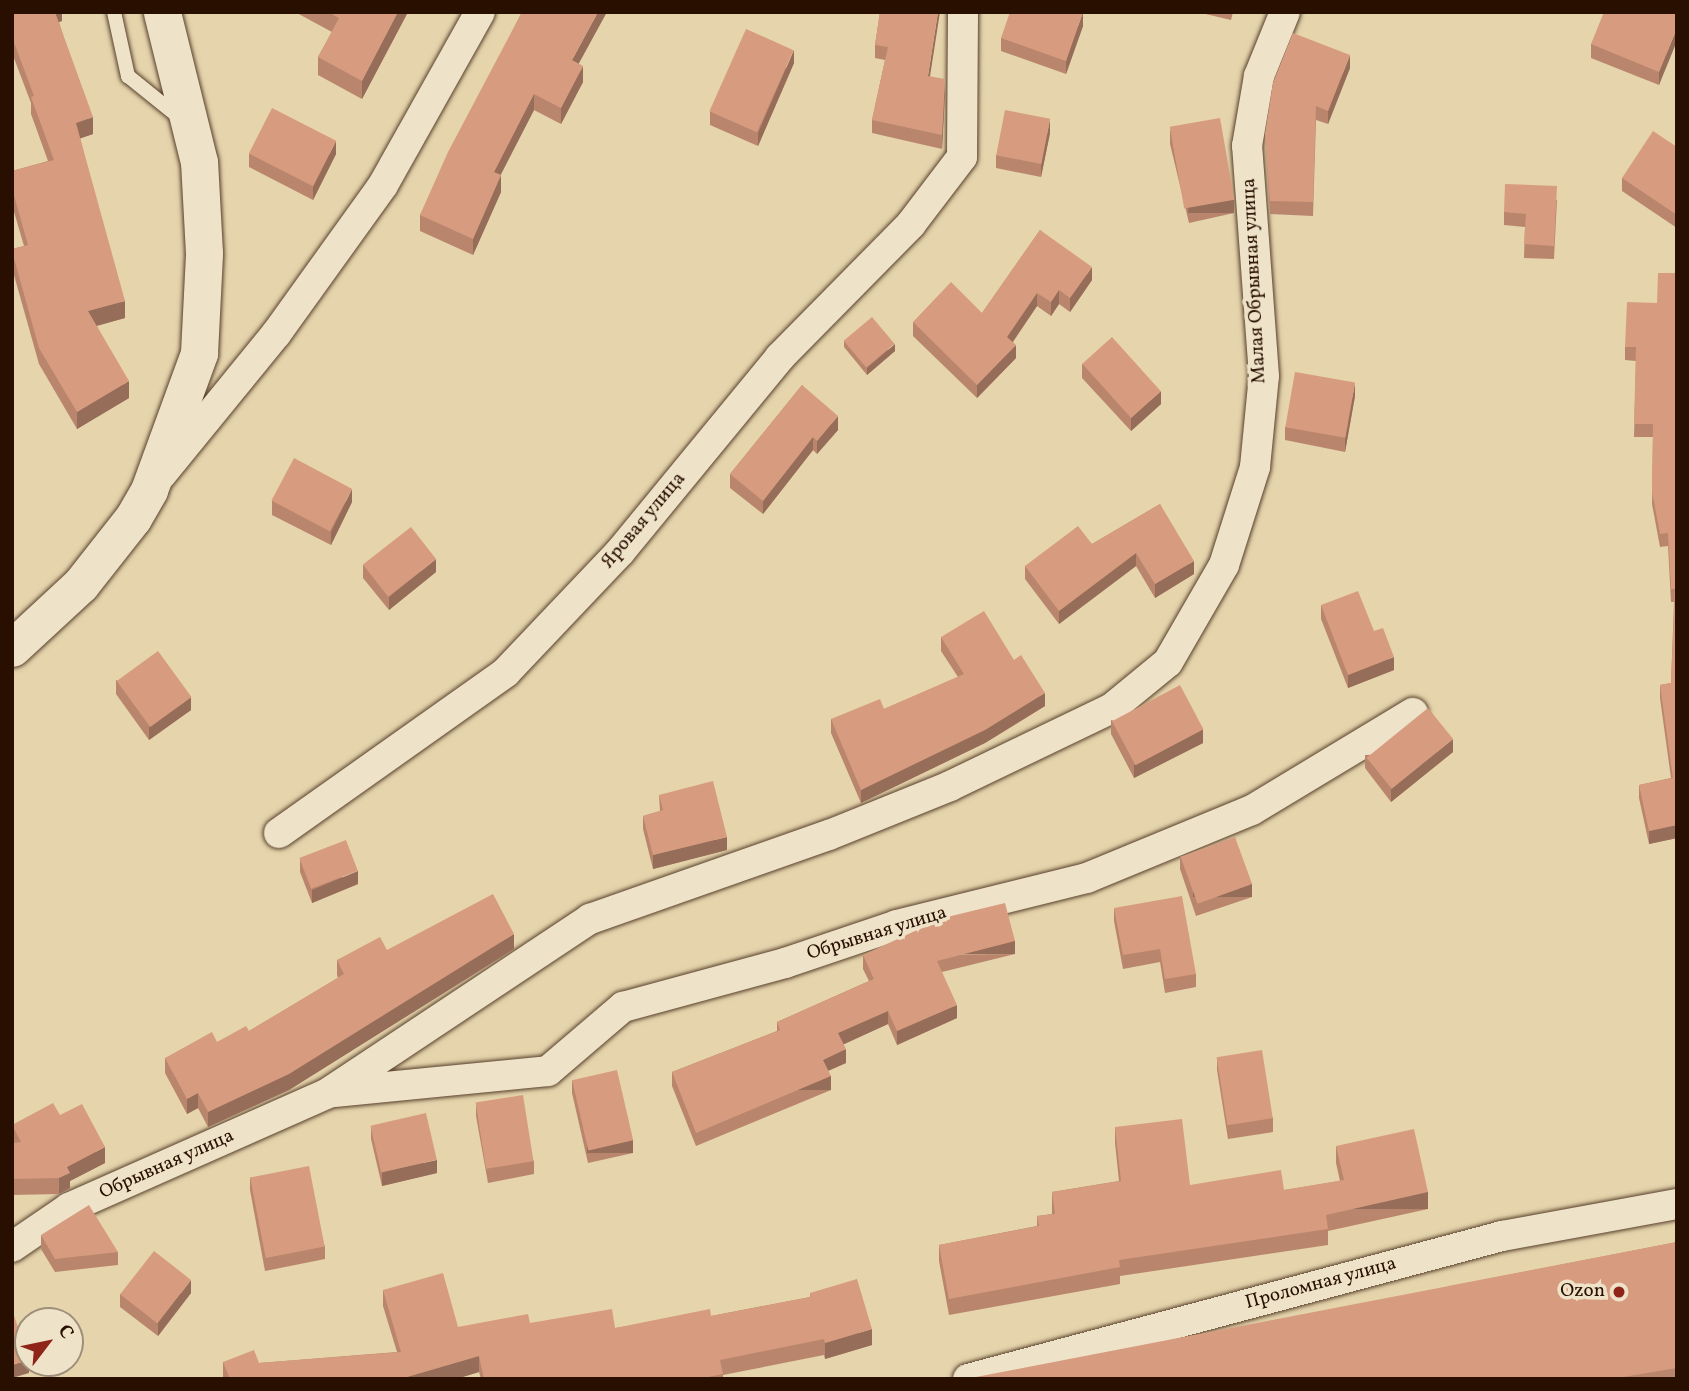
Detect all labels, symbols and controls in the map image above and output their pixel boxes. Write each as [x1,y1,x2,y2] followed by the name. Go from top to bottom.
[1238,177,1272,385] street label: Малая Обрывная улица
[597,468,691,574] street label: Яровая улица
[804,902,950,966] street label: Обрывная улица
[96,1125,238,1205] street label: Обрывная улица
[1243,1253,1399,1315] street label: Проломная улица
[1560,1281,1605,1303] place label: Ozon
[1611,1284,1627,1300] marker: Ozon
[14,1307,84,1377] north arrow
[51,1320,79,1344] text: С

